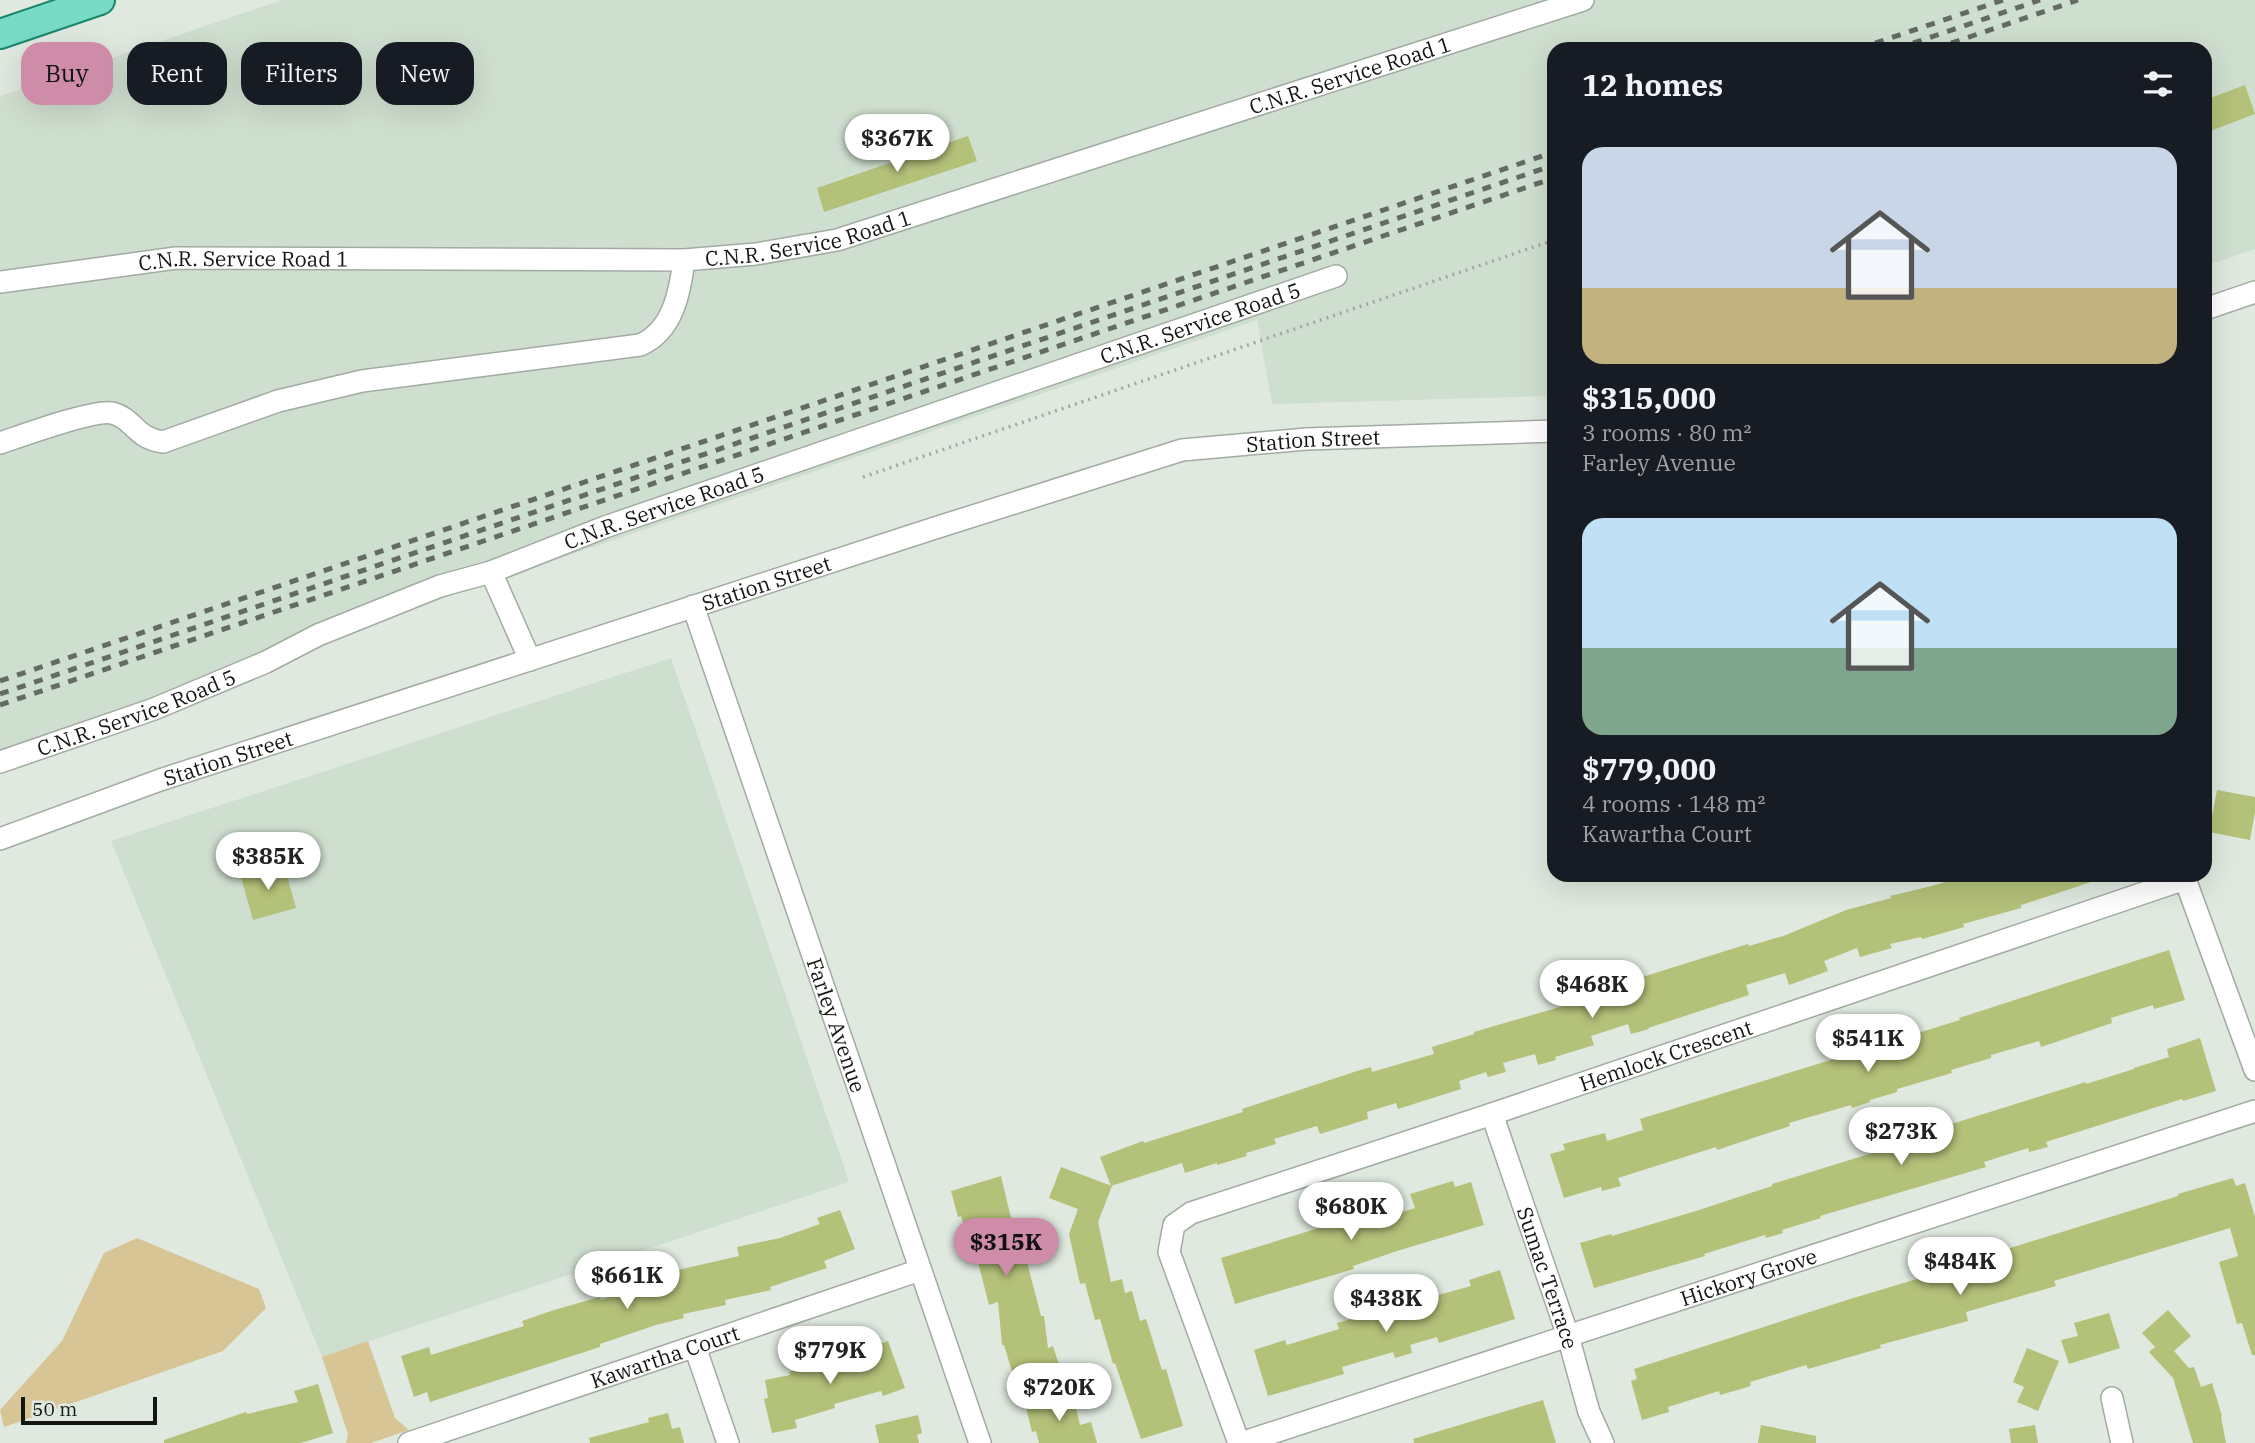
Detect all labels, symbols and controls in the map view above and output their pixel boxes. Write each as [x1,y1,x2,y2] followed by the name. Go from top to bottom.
[1246,29,1454,121] street label: C.N.R. Service Road 1
[21,42,113,105] chip: Buy
[127,42,227,105] chip: Rent
[241,42,362,105] chip: Filters
[376,42,474,105] chip: New
[1582,65,1723,104] text: 12 homes
[2139,65,2177,103] icon: filters
[848,114,946,174] pin: $367K
[861,122,933,152] text: $367K
[1817,192,1943,318] icon: home
[704,203,915,272] street label: C.N.R. Service Road 1
[137,244,349,277] street label: C.N.R. Service Road 1
[1096,275,1304,370] street label: C.N.R. Service Road 5
[1582,378,1716,417] text: $315,000
[1582,417,1752,447] text: 3 rooms · 80 m²
[1245,423,1381,458] street label: Station Street
[1582,447,1736,477] text: Farley Avenue
[560,459,768,556] street label: C.N.R. Service Road 5
[698,549,834,617] street label: Station Street
[1817,563,1943,689] icon: home
[33,662,240,762] street label: C.N.R. Service Road 5
[160,724,296,792] street label: Station Street
[1582,749,1716,788] text: $779,000
[1582,788,1765,818] text: 4 rooms · 148 m²
[1582,818,1752,848] text: Kawartha Court
[219,832,317,892] pin: $385K
[232,840,304,870] text: $385K
[801,954,873,1096] street label: Farley Avenue
[1543,960,1641,1020] pin: $468K
[1556,968,1628,998] text: $468K
[1575,1013,1756,1097] street label: Hemlock Crescent
[1819,1014,1917,1074] pin: $541K
[1832,1022,1904,1052] text: $541K
[1852,1108,1950,1167] pin: $273K
[1865,1115,1937,1145] text: $273K
[1302,1182,1400,1242] pin: $680K
[1315,1190,1387,1220] text: $680K
[1511,1203,1585,1352] street label: Sumac Terrace
[957,1218,1055,1278] pin: $315K
[970,1226,1042,1256] text: $315K
[1911,1238,2009,1297] pin: $484K
[1677,1241,1820,1312] street label: Hickory Grove
[1924,1245,1996,1275] text: $484K
[578,1252,676,1311] pin: $661K
[591,1259,663,1289] text: $661K
[1337,1274,1435,1334] pin: $438K
[1350,1282,1422,1312] text: $438K
[587,1318,743,1395] street label: Kawartha Court
[781,1326,879,1386] pin: $779K
[794,1334,866,1364] text: $779K
[1010,1364,1108,1423] pin: $720K
[1023,1371,1095,1401] text: $720K
[21,1394,158,1426] scale bar
[32,1397,77,1421] text: 50 m

